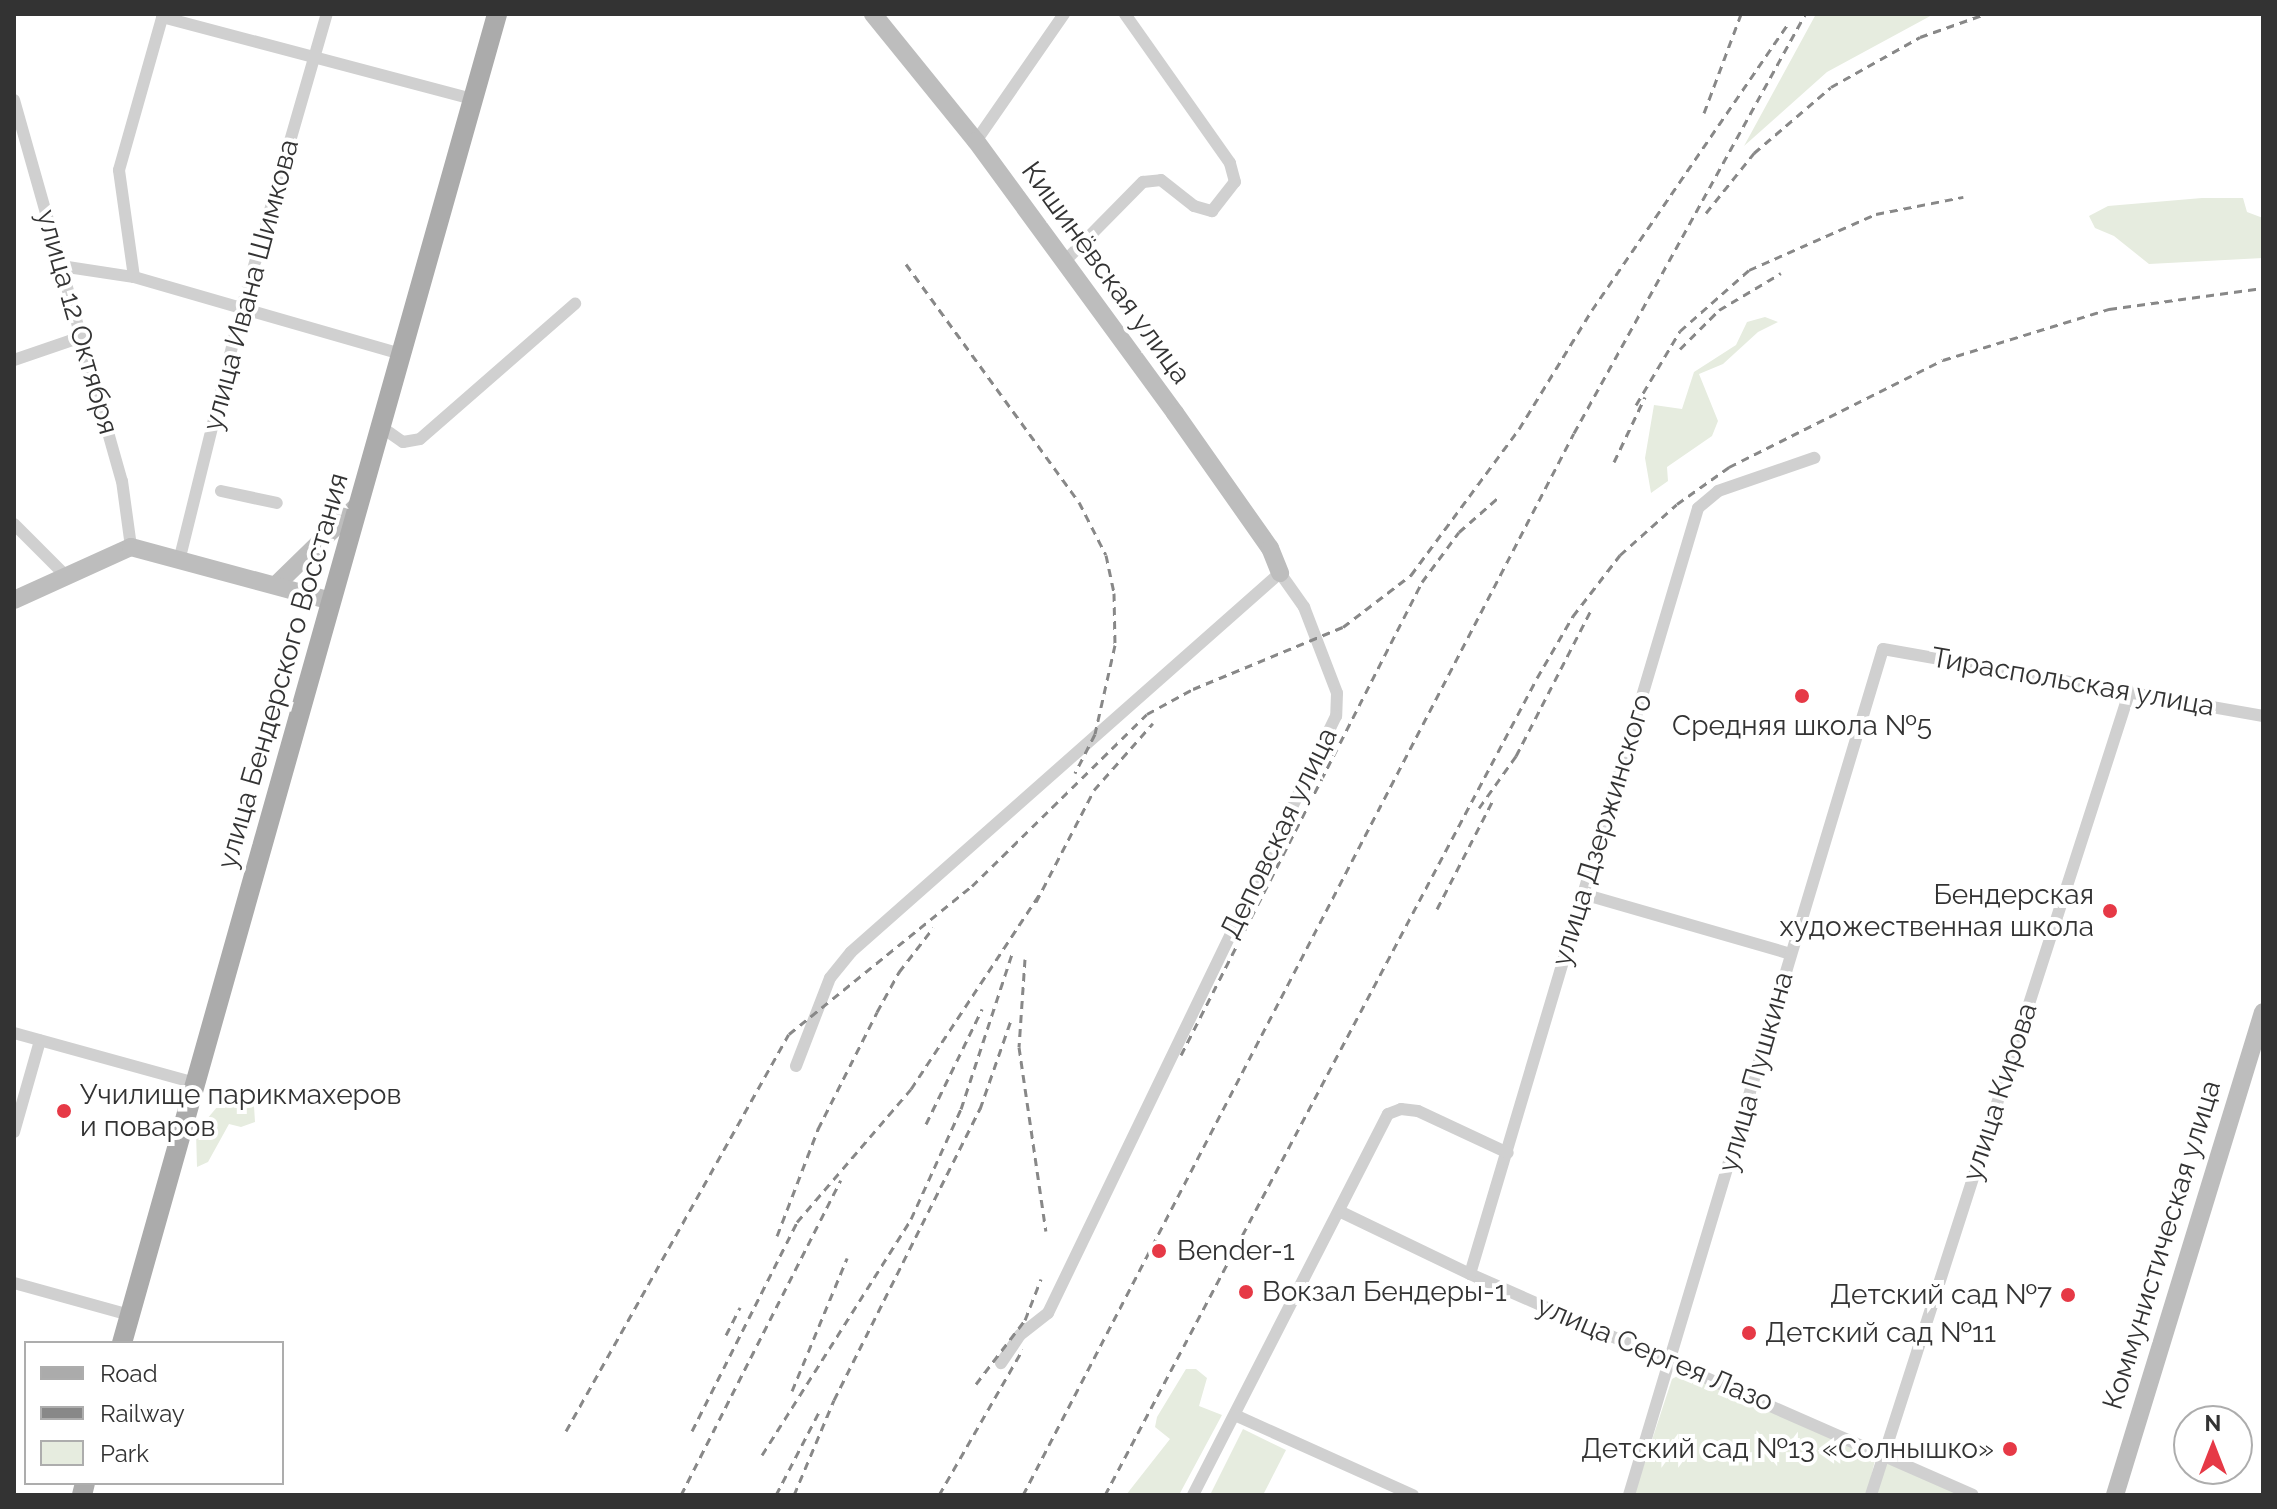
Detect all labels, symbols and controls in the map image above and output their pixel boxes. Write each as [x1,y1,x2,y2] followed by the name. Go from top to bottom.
[196,136,306,434] street label: улица Ивана Шимкова
[1014,155,1198,391] street label: Кишинёвская улица
[29,206,125,438] street label: улица 12 Октября
[210,469,356,873] street label: улица Бендерского Восстания
[1929,641,2217,723] street label: Тираспольская улица
[1793,687,1811,705] marker: Средняя школа №5
[1545,690,1659,970] street label: улица Дзержинского
[1672,709,1932,743] place label: Средняя школа №5
[1213,722,1345,944] street label: Деповская улица
[1780,878,2094,944] place label: Бендерская художественная школа
[2101,902,2119,920] marker: Бендерская художественная школа
[1711,968,1801,1176] street label: улица Пушкина
[1955,999,2045,1185] street label: улица Кирова
[2096,1076,2228,1414] street label: Коммунистическая улица
[80,1078,401,1144] place label: Училище парикмахеров и поваров
[55,1102,73,1120] marker: Училище парикмахеров и поваров
[1177,1234,1295,1268] place label: Bender-1
[1148,1240,1170,1262] marker: Bender-1
[1262,1275,1507,1309] place label: Вокзал Бендеры-1
[1830,1278,2052,1312] place label: Детский сад №7
[1237,1283,1255,1301] marker: Вокзал Бендеры-1
[2059,1286,2077,1304] marker: Детский сад №7
[1532,1289,1778,1419] street label: улица Сергея Лазо
[1765,1316,1996,1350] place label: Детский сад №11
[1740,1324,1758,1342] marker: Детский сад №11
[24,1341,284,1485] legend
[100,1359,158,1388] text: Road
[100,1399,185,1428] text: Railway
[2173,1405,2253,1485] north arrow
[2205,1410,2221,1436] text: N
[1581,1432,1994,1466] place label: Детский сад №13 «Солнышко»
[100,1439,149,1468] text: Park
[2001,1440,2019,1458] marker: Детский сад №13 «Солнышко»

